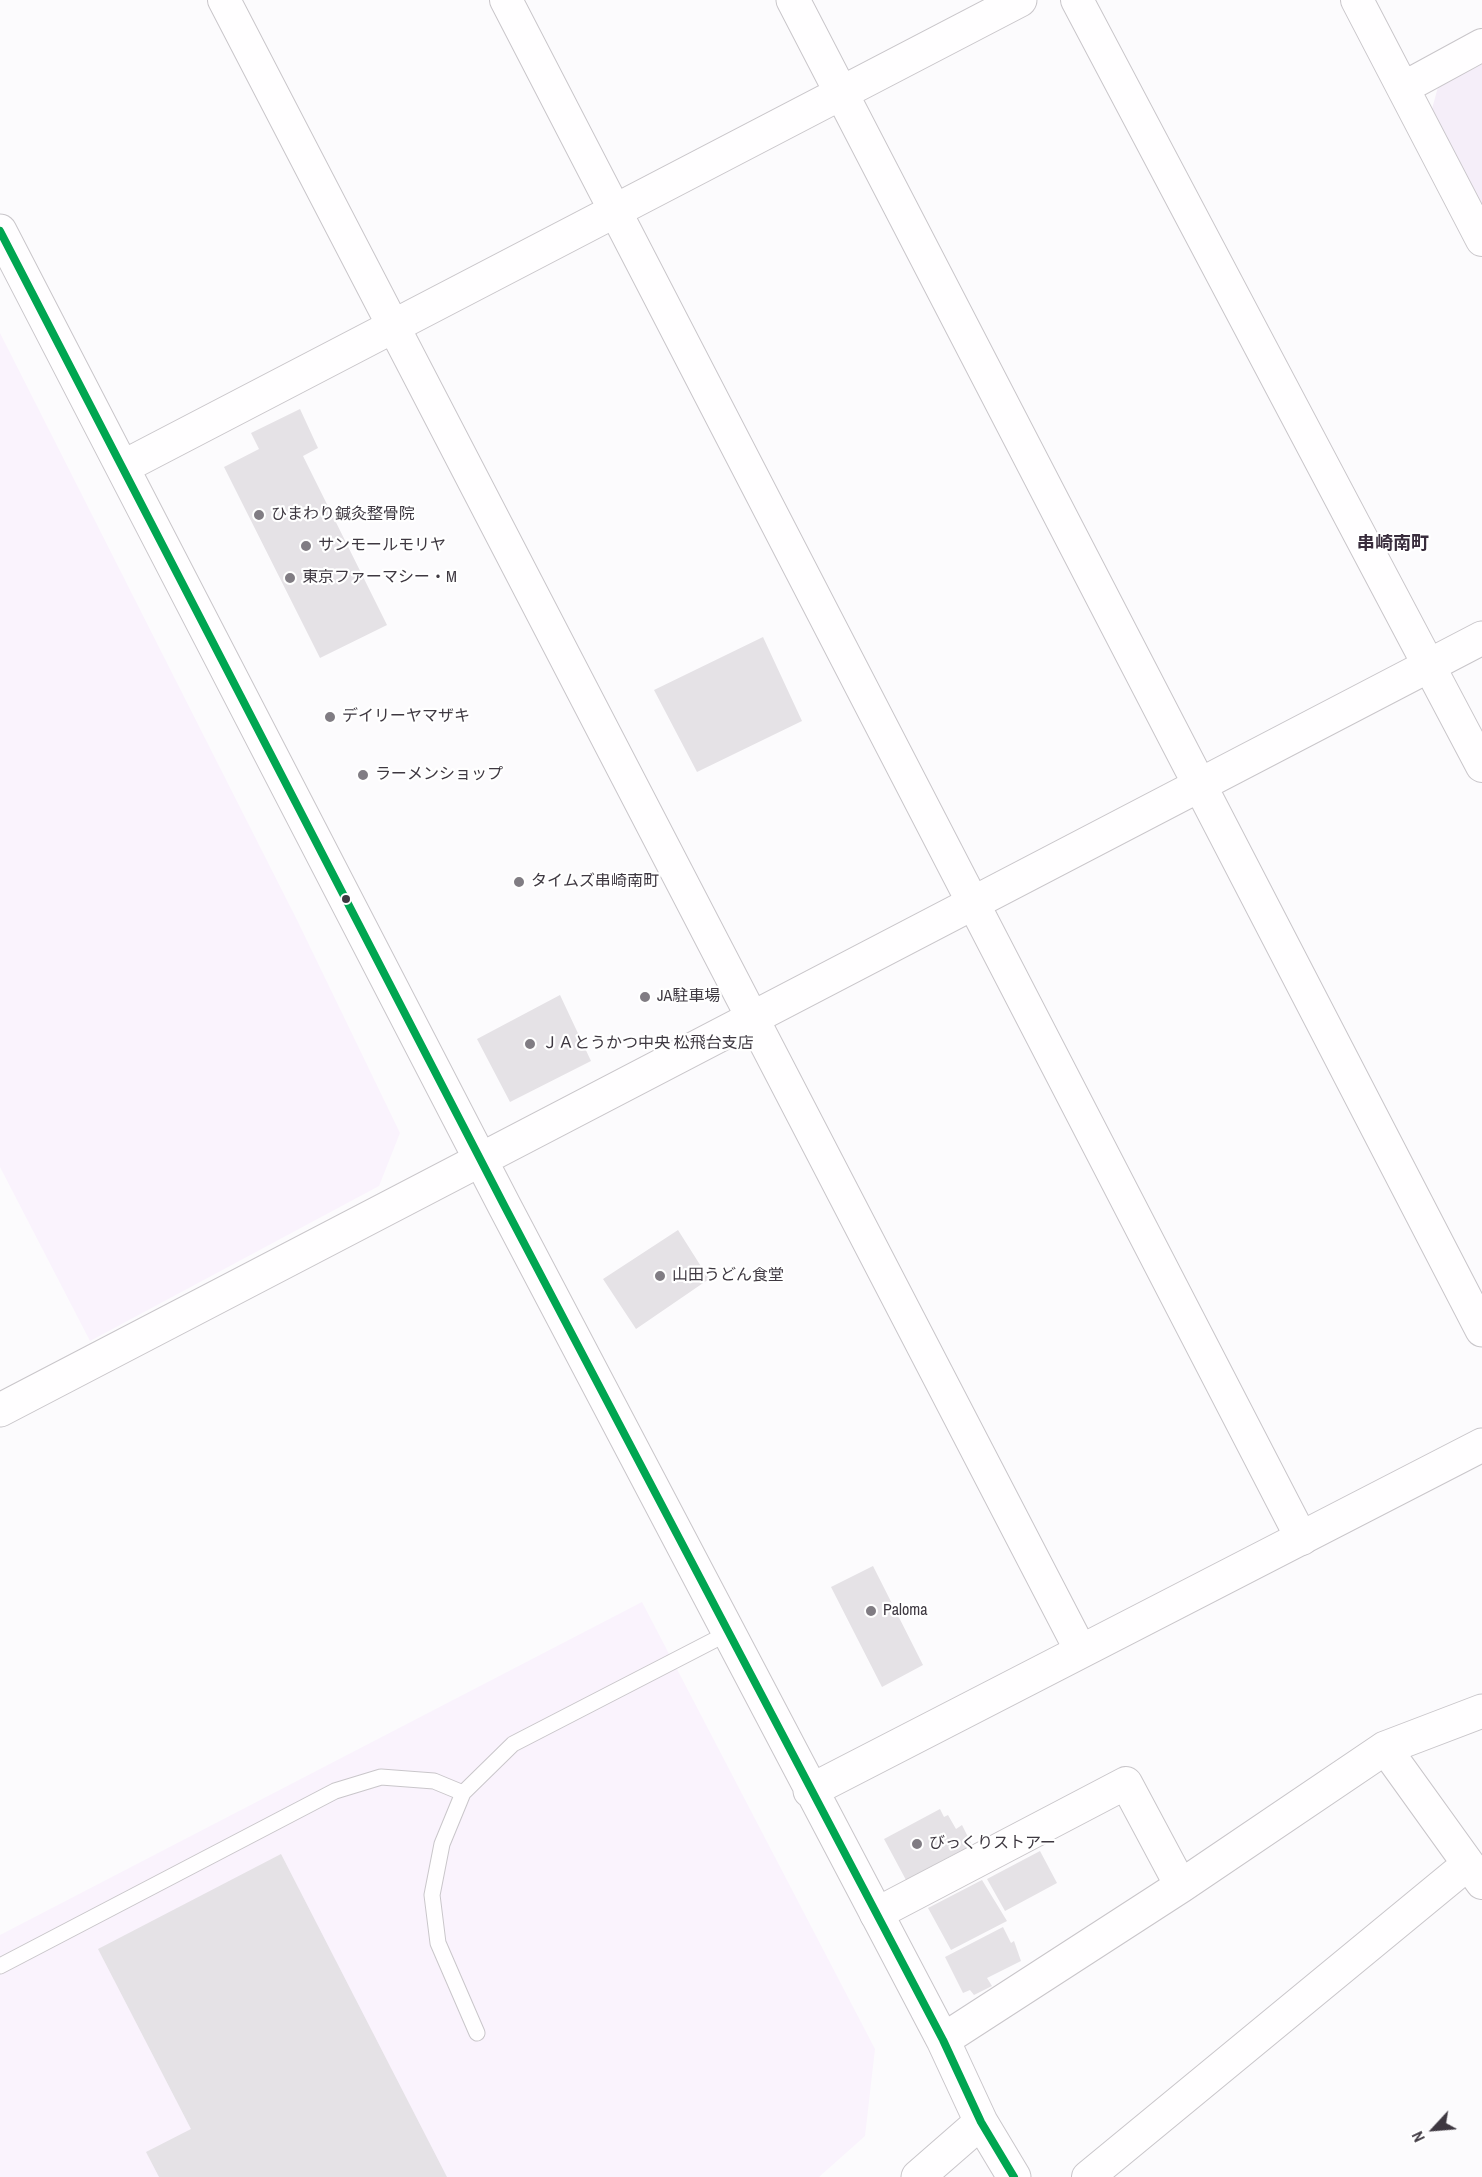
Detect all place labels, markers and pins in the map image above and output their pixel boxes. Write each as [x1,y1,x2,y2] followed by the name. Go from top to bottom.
[271,505,415,525] place label: ひまわり鍼灸整骨院
[252,508,266,522] marker: ひまわり鍼灸整骨院
[318,536,446,556] place label: サンモールモリヤ
[299,539,313,553] marker: サンモールモリヤ
[302,568,457,588] place label: 東京ファーマシー・M
[283,571,297,585] marker: 東京ファーマシー・M
[342,707,470,727] place label: デイリーヤマザキ
[323,710,337,724] marker: デイリーヤマザキ
[375,765,503,785] place label: ラーメンショップ
[356,768,370,782] marker: ラーメンショップ
[531,872,659,892] place label: タイムズ串崎南町
[512,875,526,889] marker: タイムズ串崎南町
[340,893,352,905] unlabelled marker
[657,987,720,1007] place label: JA駐車場
[638,990,652,1004] marker: JA駐車場
[542,1034,754,1054] place label: ＪＡとうかつ中央 松飛台支店
[523,1037,537,1051] marker: ＪＡとうかつ中央 松飛台支店
[672,1266,784,1286] place label: 山田うどん食堂
[653,1269,667,1283] marker: 山田うどん食堂
[883,1601,927,1621] place label: Paloma
[864,1604,878,1618] marker: Paloma
[929,1834,1056,1854] place label: びっくりストアー
[910,1837,924,1851] marker: びっくりストアー

